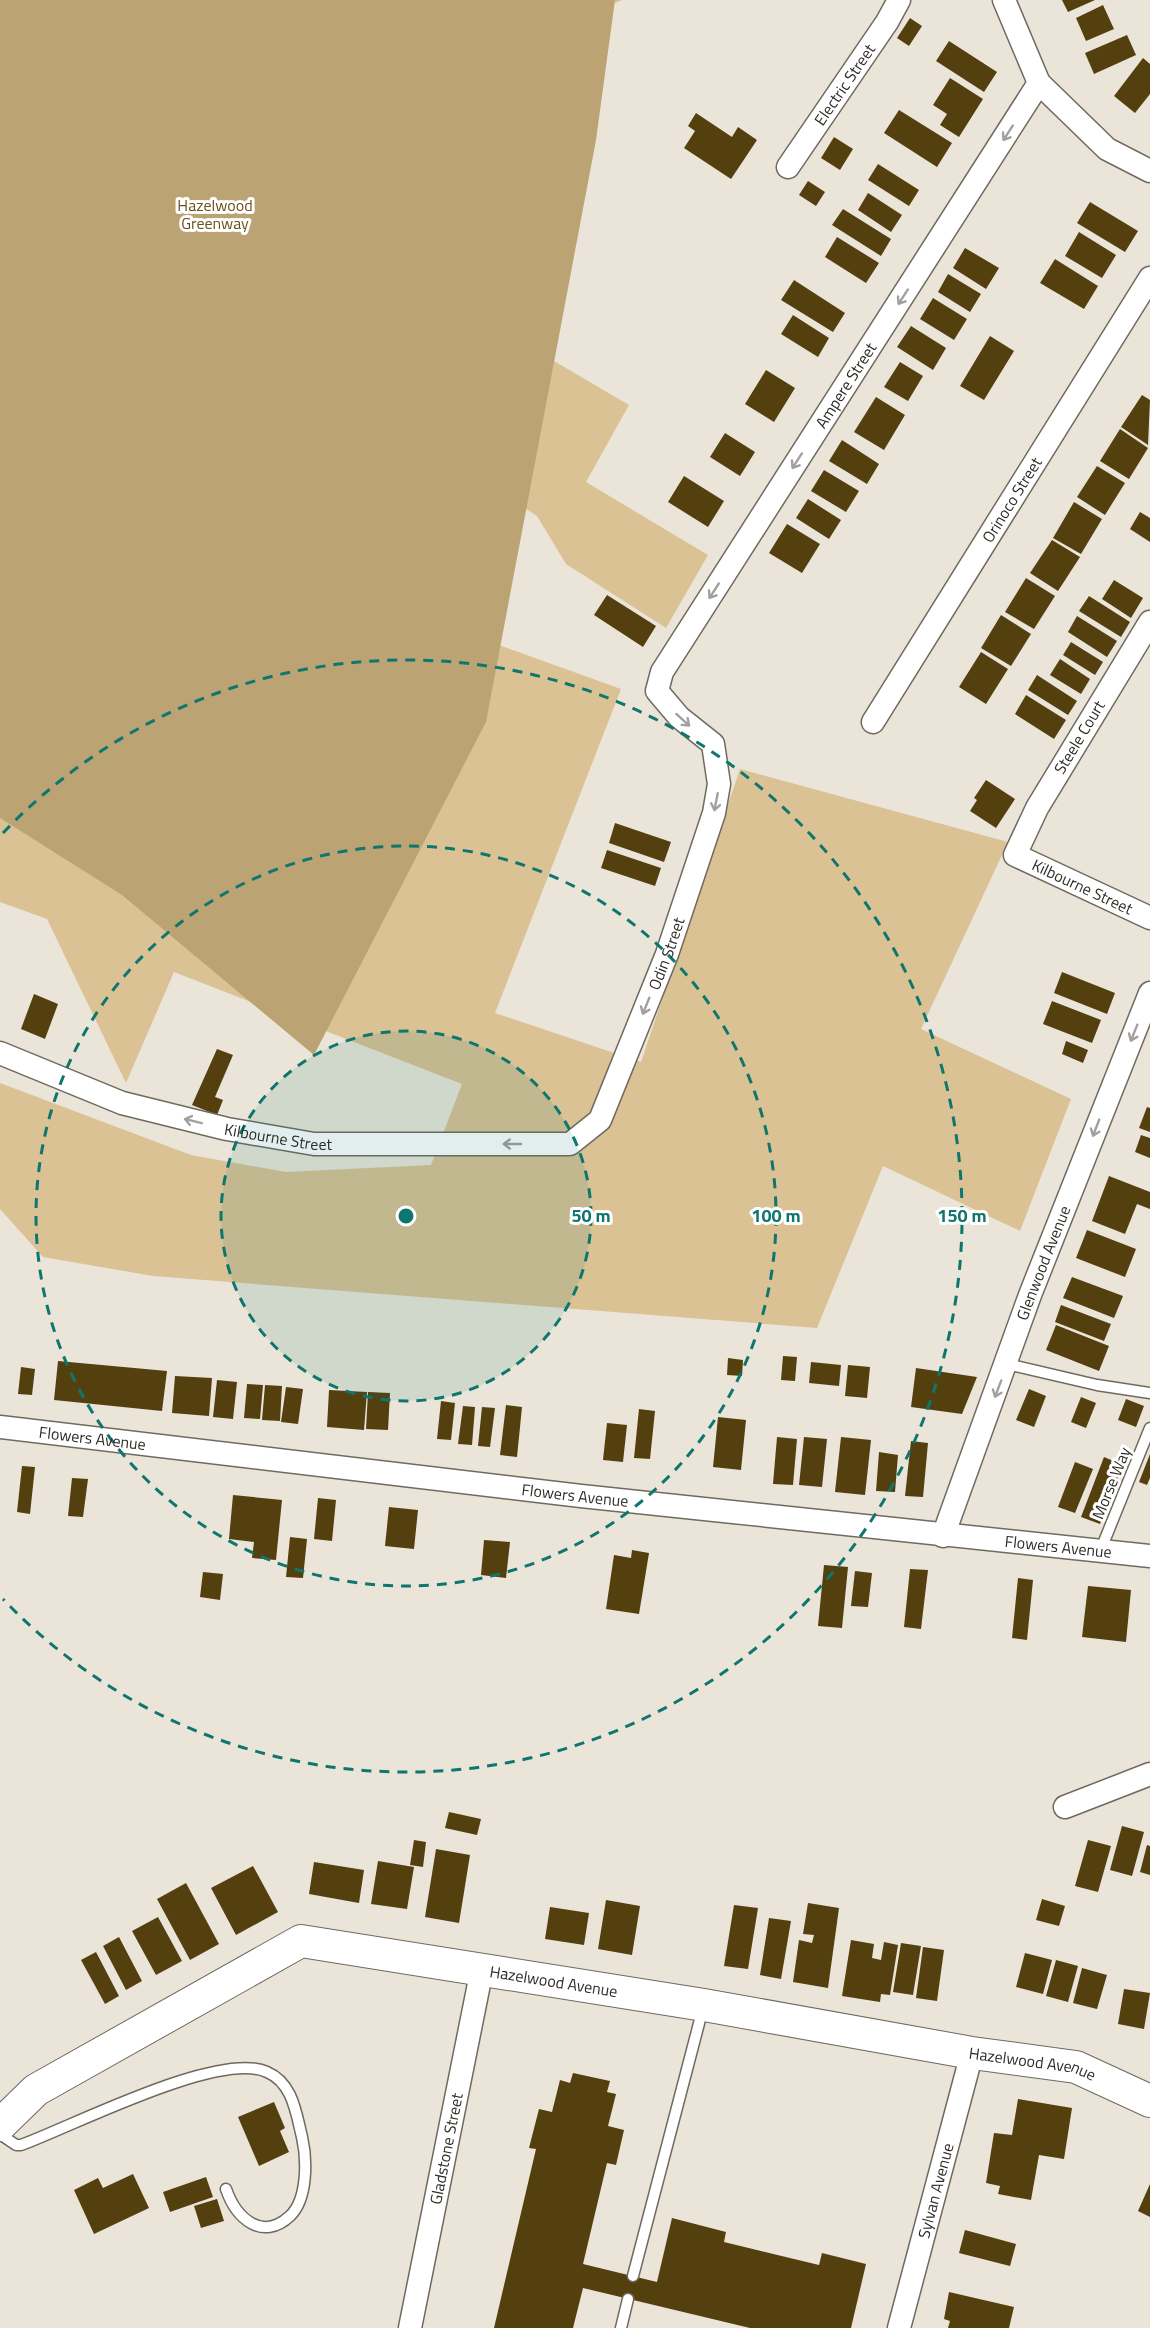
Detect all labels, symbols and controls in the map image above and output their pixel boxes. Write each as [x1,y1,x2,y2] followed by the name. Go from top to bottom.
[808,38,881,130] street label: Electric Street
[1001,124,1014,141] one-way arrow
[177,193,253,235] park label: Hazelwood Greenway
[896,288,908,305] one-way arrow
[809,337,882,433] street label: Ampere Street
[791,452,803,469] one-way arrow
[976,452,1048,547] street label: Orinoco Street
[708,582,720,599] one-way arrow
[1048,695,1111,778] street label: Steele Court
[675,713,690,727] one-way arrow
[710,792,721,811] one-way arrow
[1028,853,1137,921] street label: Kilbourne Street
[642,914,691,993] street label: Odin Street
[640,996,651,1015] one-way arrow
[1128,1024,1139,1042] one-way arrow
[184,1115,203,1126] one-way arrow
[223,1117,332,1156] street label: Kilbourne Street
[1090,1118,1101,1137] one-way arrow
[502,1138,522,1150] one-way arrow
[571,1202,611,1229] text: 50 m
[751,1202,801,1229] text: 100 m
[937,1202,987,1229] text: 150 m
[1010,1202,1076,1323] street label: Glenwood Avenue
[396,1206,416,1226] centre of rings
[991,1379,1002,1398] one-way arrow
[38,1420,147,1456] street label: Flowers Avenue
[1086,1443,1136,1523] street label: Morse Way
[520,1477,630,1513] street label: Flowers Avenue
[1004,1529,1113,1564] street label: Flowers Avenue
[488,1959,619,2003] street label: Hazelwood Avenue
[967,2041,1100,2087] street label: Hazelwood Avenue
[423,2090,469,2206] street label: Gladstone Street
[911,2140,960,2241] street label: Sylvan Avenue

